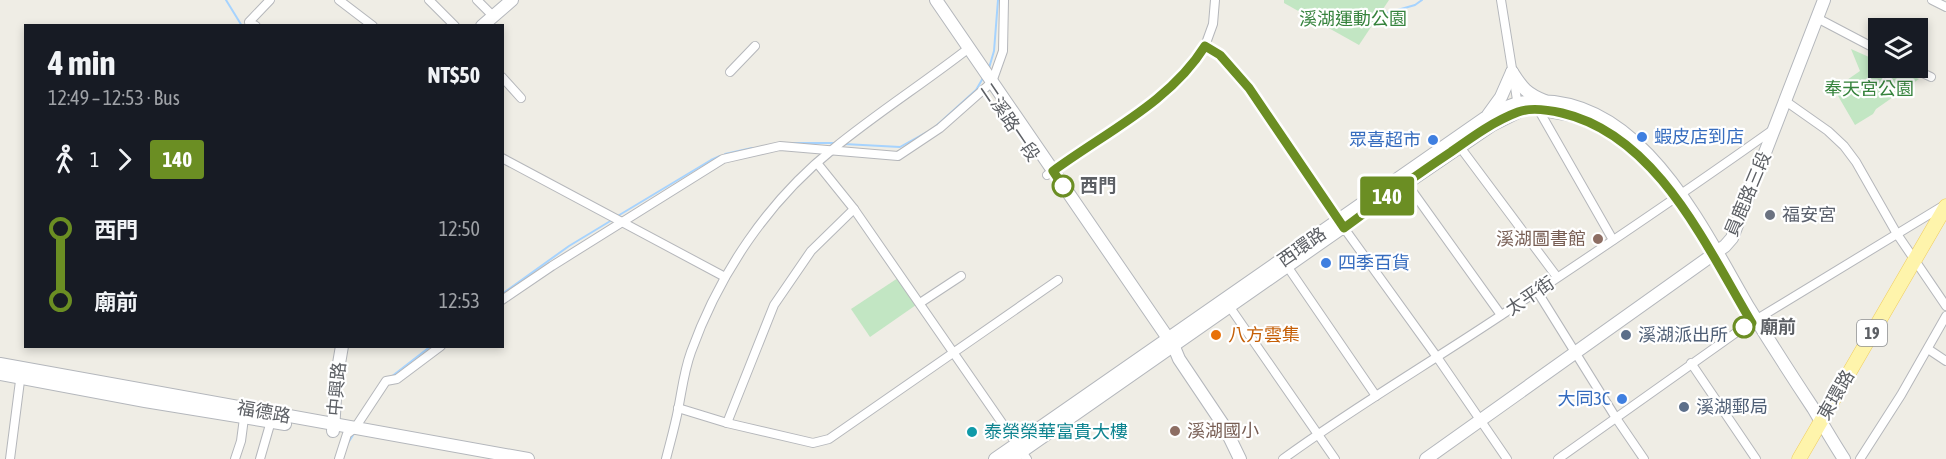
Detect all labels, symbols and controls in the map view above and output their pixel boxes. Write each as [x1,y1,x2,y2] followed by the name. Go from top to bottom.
[1299,8,1407,29] park label: 溪湖運動公園
[1868,18,1928,78] map controls
[1868,18,1928,78] button: layers
[48,44,115,82] text: 4 min
[427,62,480,88] text: NT$50
[1824,78,1914,99] park label: 奉天宮公園
[977,79,1044,165] street label: 二溪路一段
[48,86,180,109] text: 12:49 – 12:53 · Bus
[1654,126,1744,147] place label: 蝦皮店到店
[1349,129,1421,150] place label: 眾喜超市
[1635,130,1649,144] marker: 蝦皮店到店
[1426,133,1440,147] marker: 眾喜超市
[48,143,81,176] icon: walk
[108,143,141,176] icon: forward
[162,147,192,171] text: 140
[90,148,99,171] text: 1
[1720,148,1775,239] street label: 員鹿路三段
[1052,175,1074,197] marker: 西門
[1080,175,1116,196] place label: 西門
[1352,176,1422,216] line badge: 140
[1372,184,1402,208] text: 140
[1782,204,1836,225] place label: 福安宮
[1763,208,1777,222] marker: 福安宮
[94,217,138,243] text: 西門
[439,217,480,240] text: 12:50
[1274,223,1330,271] street label: 西環路
[1496,228,1586,249] place label: 溪湖圖書館
[1591,232,1605,246] marker: 溪湖圖書館
[1338,252,1410,273] place label: 四季百貨
[1319,256,1333,270] marker: 四季百貨
[1501,272,1558,319] street label: 太平街
[94,289,138,315] text: 廟前
[439,289,480,312] text: 12:53
[1733,316,1755,338] marker: 廟前
[1760,316,1796,337] place label: 廟前
[1857,320,1887,346] road number: 19
[1228,324,1300,345] place label: 八方雲集
[1638,324,1728,345] place label: 溪湖派出所
[1209,328,1223,342] marker: 八方雲集
[1619,328,1633,342] marker: 溪湖派出所
[324,361,349,417] street label: 中興路
[1813,366,1858,423] street label: 東環路
[1557,388,1610,409] place label: 大同3C
[1615,392,1629,406] marker: 大同3C
[236,396,292,427] street label: 福德路
[1696,396,1768,417] place label: 溪湖郵局
[1677,400,1691,414] marker: 溪湖郵局
[1187,420,1259,441] place label: 溪湖國小
[984,421,1128,442] place label: 泰榮榮華富貴大樓
[1168,424,1182,438] marker: 溪湖國小
[965,425,979,439] marker: 泰榮榮華富貴大樓

